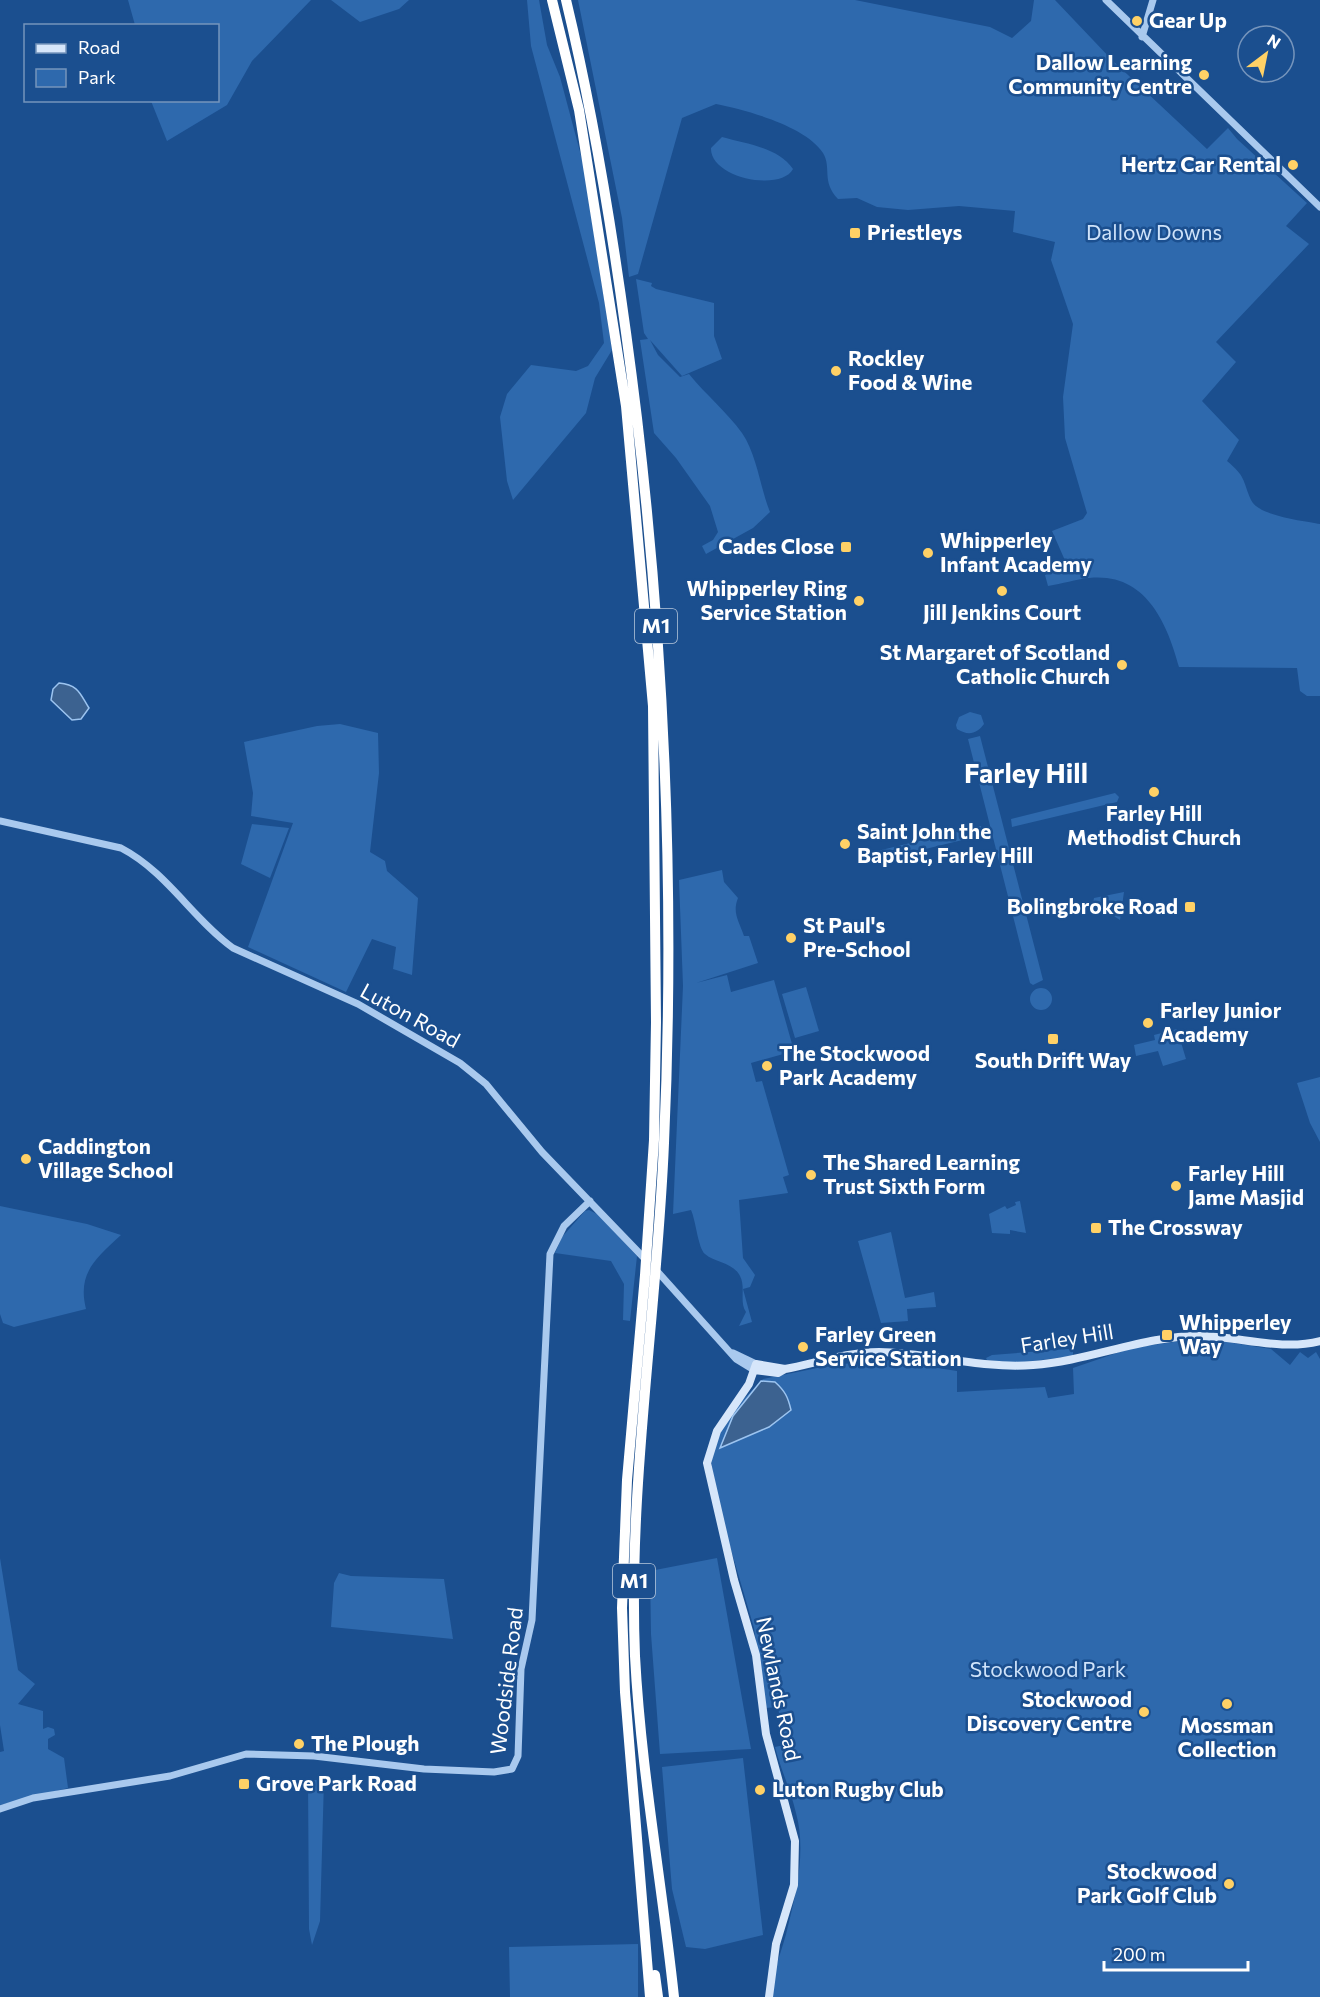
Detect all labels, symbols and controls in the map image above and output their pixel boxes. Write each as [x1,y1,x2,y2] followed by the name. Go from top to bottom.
[1149,7,1227,32] place label: Gear Up
[1130,14,1144,28] marker: Gear Up
[24,24,219,102] legend
[1236,24,1296,84] north arrow
[1264,30,1284,52] text: N
[78,36,120,58] text: Road
[1008,49,1192,98] place label: Dallow Learning Community Centre
[78,66,116,88] text: Park
[1197,68,1211,82] marker: Dallow Learning Community Centre
[1121,151,1281,176] place label: Hertz Car Rental
[1286,158,1300,172] marker: Hertz Car Rental
[867,219,962,244] place label: Priestleys
[1086,219,1222,244] park label: Dallow Downs
[848,226,862,240] marker: Priestleys
[848,345,972,394] place label: Rockley Food & Wine
[829,364,843,378] marker: Rockley Food & Wine
[940,527,1092,576] place label: Whipperley Infant Academy
[718,533,834,558] place label: Cades Close
[839,540,853,554] marker: Cades Close
[921,546,935,560] marker: Whipperley Infant Academy
[686,575,847,624] place label: Whipperley Ring Service Station
[995,584,1009,598] marker: Jill Jenkins Court
[852,594,866,608] marker: Whipperley Ring Service Station
[923,599,1081,624] place label: Jill Jenkins Court
[635,609,677,643] road number: M1
[880,639,1110,688] place label: St Margaret of Scotland Catholic Church
[1115,658,1129,672] marker: St Margaret of Scotland Catholic Church
[964,756,1088,789] district label: Farley Hill
[1147,785,1161,799] marker: Farley Hill Methodist Church
[1067,800,1241,849] place label: Farley Hill Methodist Church
[857,818,1033,867] place label: Saint John the Baptist, Farley Hill
[838,837,852,851] marker: Saint John the Baptist, Farley Hill
[1007,893,1178,918] place label: Bolingbroke Road
[1183,900,1197,914] marker: Bolingbroke Road
[803,912,911,961] place label: St Paul's Pre-School
[784,931,798,945] marker: St Paul's Pre-School
[357,977,465,1052] street label: Luton Road
[1160,997,1282,1046] place label: Farley Junior Academy
[1141,1016,1155,1030] marker: Farley Junior Academy
[1046,1032,1060,1046] marker: South Drift Way
[779,1040,930,1089] place label: The Stockwood Park Academy
[975,1047,1132,1072] place label: South Drift Way
[760,1059,774,1073] marker: The Stockwood Park Academy
[38,1133,173,1182] place label: Caddington Village School
[823,1149,1020,1198] place label: The Shared Learning Trust Sixth Form
[19,1152,33,1166] marker: Caddington Village School
[1188,1160,1304,1209] place label: Farley Hill Jame Masjid
[804,1168,818,1182] marker: The Shared Learning Trust Sixth Form
[1169,1179,1183,1193] marker: Farley Hill Jame Masjid
[1108,1214,1243,1239] place label: The Crossway
[1089,1221,1103,1235] marker: The Crossway
[1179,1309,1292,1358] place label: Whipperley Way
[1018,1318,1115,1357] street label: Farley Hill
[815,1321,962,1370] place label: Farley Green Service Station
[1160,1328,1174,1342] marker: Whipperley Way
[796,1340,810,1354] marker: Farley Green Service Station
[613,1564,655,1598] road number: M1
[484,1606,527,1756] street label: Woodside Road
[752,1614,807,1763] street label: Newlands Road
[970,1656,1126,1681] park label: Stockwood Park
[967,1686,1132,1735] place label: Stockwood Discovery Centre
[1220,1697,1234,1711] marker: Mossman Collection
[1137,1705,1151,1719] marker: Stockwood Discovery Centre
[1178,1712,1277,1761] place label: Mossman Collection
[311,1730,419,1755] place label: The Plough
[292,1737,306,1751] marker: The Plough
[256,1770,417,1795] place label: Grove Park Road
[772,1776,944,1801] place label: Luton Rugby Club
[237,1777,251,1791] marker: Grove Park Road
[753,1783,767,1797] marker: Luton Rugby Club
[1077,1858,1217,1907] place label: Stockwood Park Golf Club
[1222,1877,1236,1891] marker: Stockwood Park Golf Club
[1104,1934,1248,1972] scale bar
[1113,1943,1166,1965] text: 200 m

